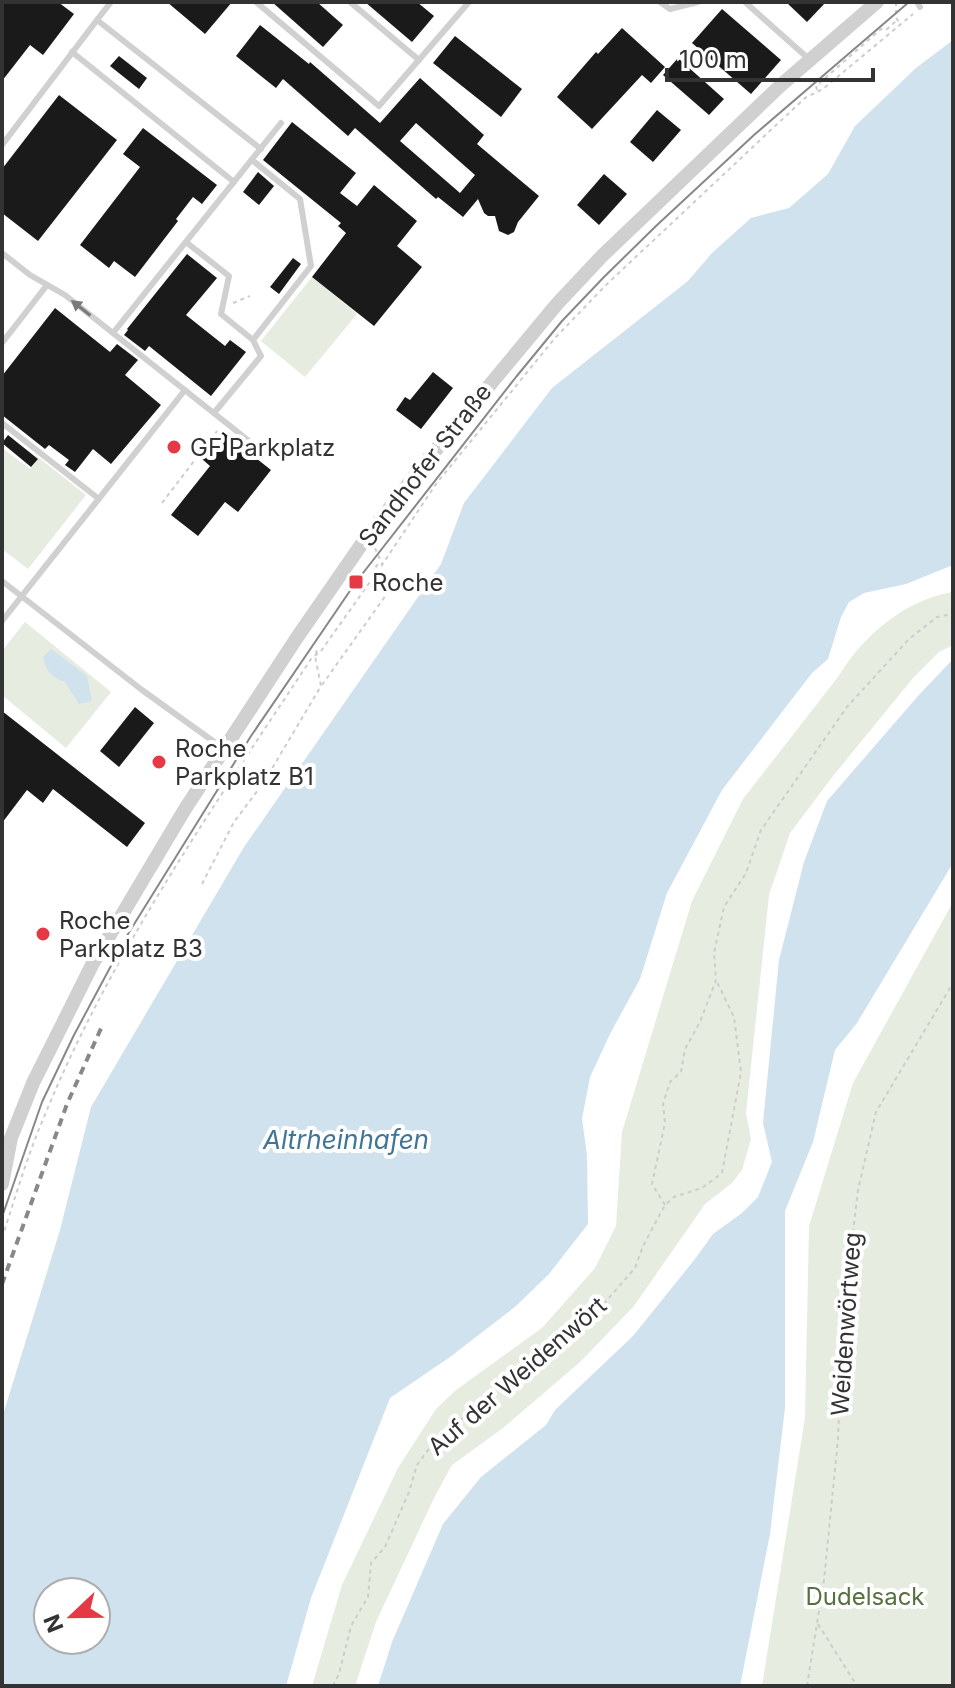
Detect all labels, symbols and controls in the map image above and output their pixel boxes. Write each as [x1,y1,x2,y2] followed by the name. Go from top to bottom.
[667,32,873,82] scale bar
[679,45,747,74] text: 100 m
[71,300,91,317] one-way arrow
[352,378,498,552] street label: Sandhofer Straße
[190,433,335,462] place label: GF Parkplatz
[165,438,183,456] marker: GF Parkplatz
[372,568,443,597] place label: Roche
[347,573,365,591] marker: Roche
[175,734,314,791] place label: Roche Parkplatz B1
[150,753,168,771] marker: Roche Parkplatz B1
[59,906,203,963] place label: Roche Parkplatz B3
[34,925,52,943] marker: Roche Parkplatz B3
[262,1124,429,1155] water label: Altrheinhafen
[825,1231,867,1417] street label: Weidenwörtweg
[422,1291,612,1461] street label: Auf der Weidenwört
[32,1576,112,1656] north arrow
[805,1582,925,1611] park label: Dudelsack
[38,1611,69,1636] text: N

